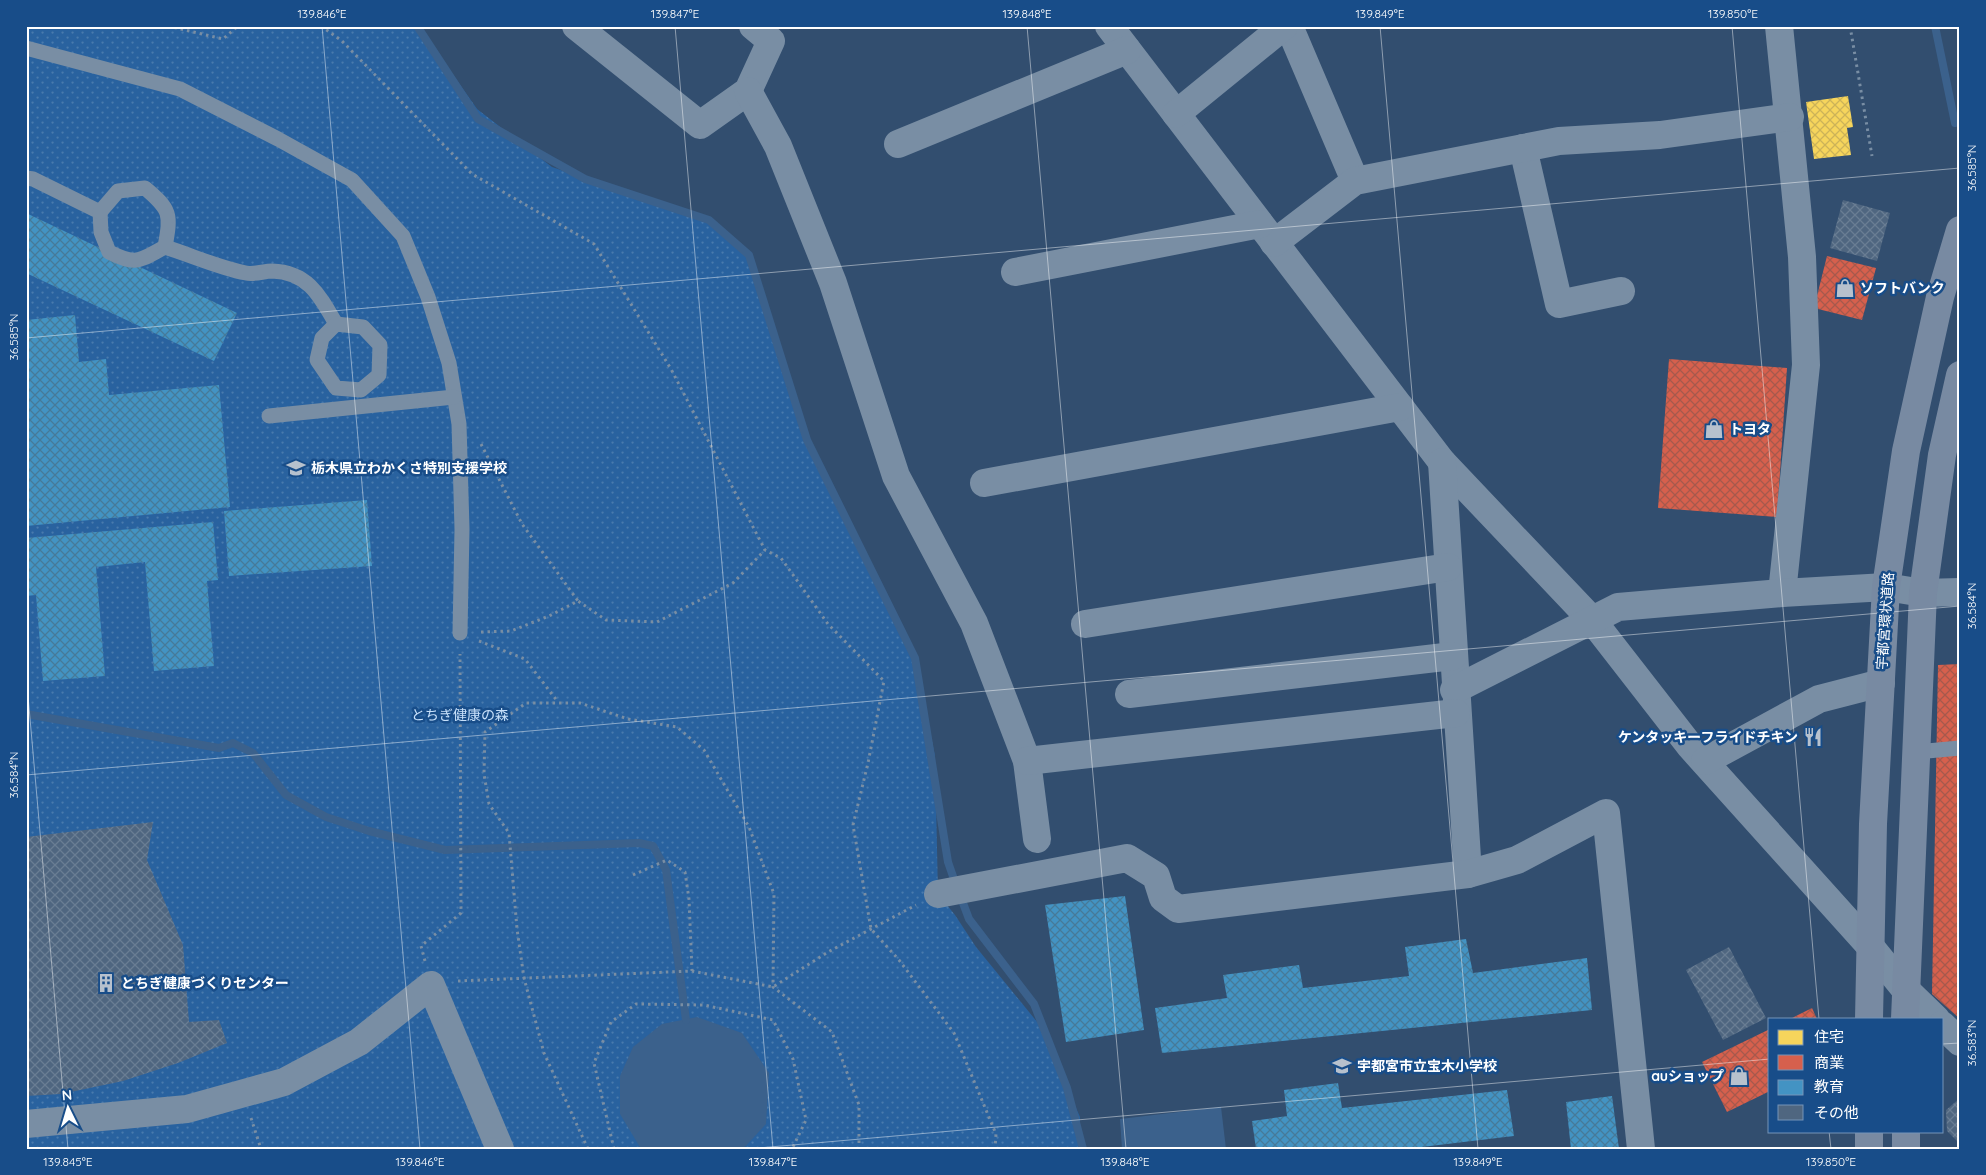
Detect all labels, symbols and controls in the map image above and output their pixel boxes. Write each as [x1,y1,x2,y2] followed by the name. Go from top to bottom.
[297,6,347,21] text: 139.846°E
[651,6,699,21] text: 139.847°E
[1002,6,1052,21] text: 139.848°E
[1355,6,1405,21] text: 139.849°E
[1708,6,1758,21] text: 139.850°E
[1964,144,1979,192] text: 36.585°N
[1834,277,1856,299] shop icon: ソフトバンク
[1860,279,1945,297] place label: ソフトバンク
[6,313,21,361] text: 36.585°N
[1703,418,1725,440] shop icon: トヨタ
[1729,420,1771,438] place label: トヨタ
[285,457,307,479] school or university icon: 栃木県立わかくさ特別支援学校
[311,459,507,477] place label: 栃木県立わかくさ特別支援学校
[1873,571,1897,671] street label: 宇都宮環状道路
[1964,583,1979,629] text: 36.584°N
[411,706,509,724] park label: とちぎ健康の森
[1802,726,1824,748] restaurant icon: ケンタッキーフライドチキン
[1618,728,1798,746] place label: ケンタッキーフライドチキン
[6,752,21,798] text: 36.584°N
[95,972,117,994] building icon: とちぎ健康づくりセンター
[121,974,289,992] place label: とちぎ健康づくりセンター
[1768,1018,1944,1132] legend
[1964,1020,1979,1066] text: 36.583°N
[1814,1027,1844,1046] text: 住宅
[1814,1053,1844,1072] text: 商業
[1331,1055,1353,1077] school or university icon: 宇都宮市立宝木小学校
[1357,1057,1497,1075] place label: 宇都宮市立宝木小学校
[1728,1065,1750,1087] shop icon: auショップ
[1651,1067,1724,1085] place label: auショップ
[1814,1077,1844,1096] text: 教育
[42,1082,92,1132] north arrow
[61,1086,73,1104] text: N
[1814,1103,1859,1122] text: その他
[43,1154,93,1169] text: 139.845°E
[395,1154,445,1169] text: 139.846°E
[749,1154,797,1169] text: 139.847°E
[1100,1154,1150,1169] text: 139.848°E
[1453,1154,1503,1169] text: 139.849°E
[1806,1154,1856,1169] text: 139.850°E

